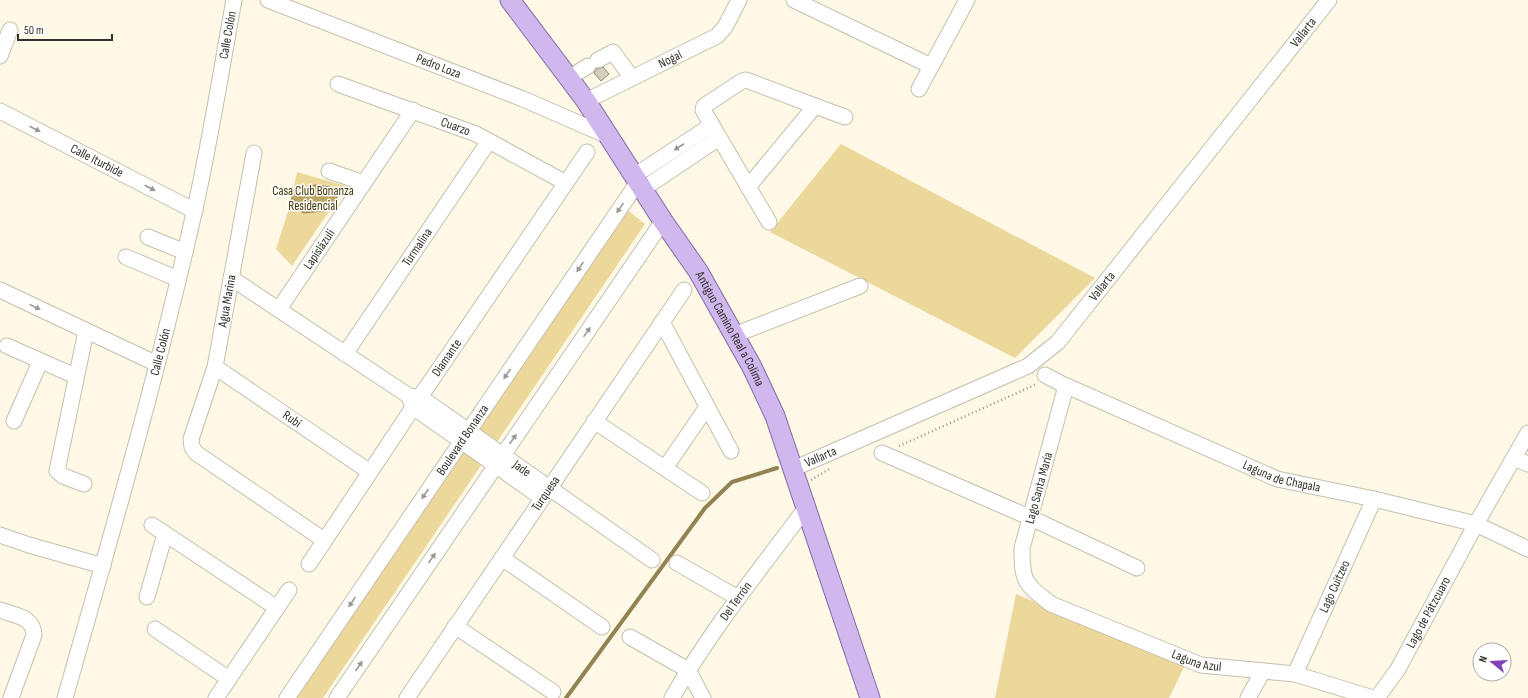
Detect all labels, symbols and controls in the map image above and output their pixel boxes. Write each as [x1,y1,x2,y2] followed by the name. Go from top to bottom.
[216,10,240,60] street label: Calle Colón
[1287,14,1320,50] street label: Vallarta
[18,16,112,42] scale bar
[24,23,44,38] text: 50 m
[656,47,685,72] street label: Nogal
[414,50,463,82] street label: Pedro Loza
[439,114,473,139] street label: Cuarzo
[29,125,40,132] one-way arrow
[68,140,126,181] street label: Calle Iturbide
[674,143,684,151] one-way arrow
[272,183,354,214] park label: Casa Club Bonanza Residencial
[145,185,156,191] one-way arrow
[616,203,624,213] one-way arrow
[399,225,436,269] street label: Turmalina
[300,226,338,272] street label: Lapislázuli
[576,262,584,272] one-way arrow
[691,268,768,389] street label: Antiguo Camino Real a Colima
[1086,268,1119,304] street label: Vallarta
[214,274,239,329] street label: Agua Marina
[29,304,41,310] one-way arrow
[147,327,174,377] street label: Calle Colón
[583,327,591,338] one-way arrow
[428,336,465,380] street label: Diamante
[503,369,511,380] one-way arrow
[433,402,492,478] street label: Boulevard Bonanza
[280,407,305,432] street label: Rubí
[509,434,517,445] one-way arrow
[802,443,839,471] street label: Vallarta
[1022,450,1056,526] street label: Lago Santa María
[509,456,534,480] street label: Jade
[1240,457,1322,496] street label: Laguna de Chapala
[528,473,563,514] street label: Turquesa
[421,489,429,500] one-way arrow
[428,553,436,564] one-way arrow
[1316,558,1353,615] street label: Lago Cuitzeo
[1403,574,1454,651] street label: Lago de Pátzcuaro
[716,579,755,624] street label: Del Terrón
[348,597,356,607] one-way arrow
[1472,642,1512,682] north arrow
[1169,646,1222,675] street label: Laguna Azul
[1476,654,1490,664] text: N
[355,661,363,671] one-way arrow

